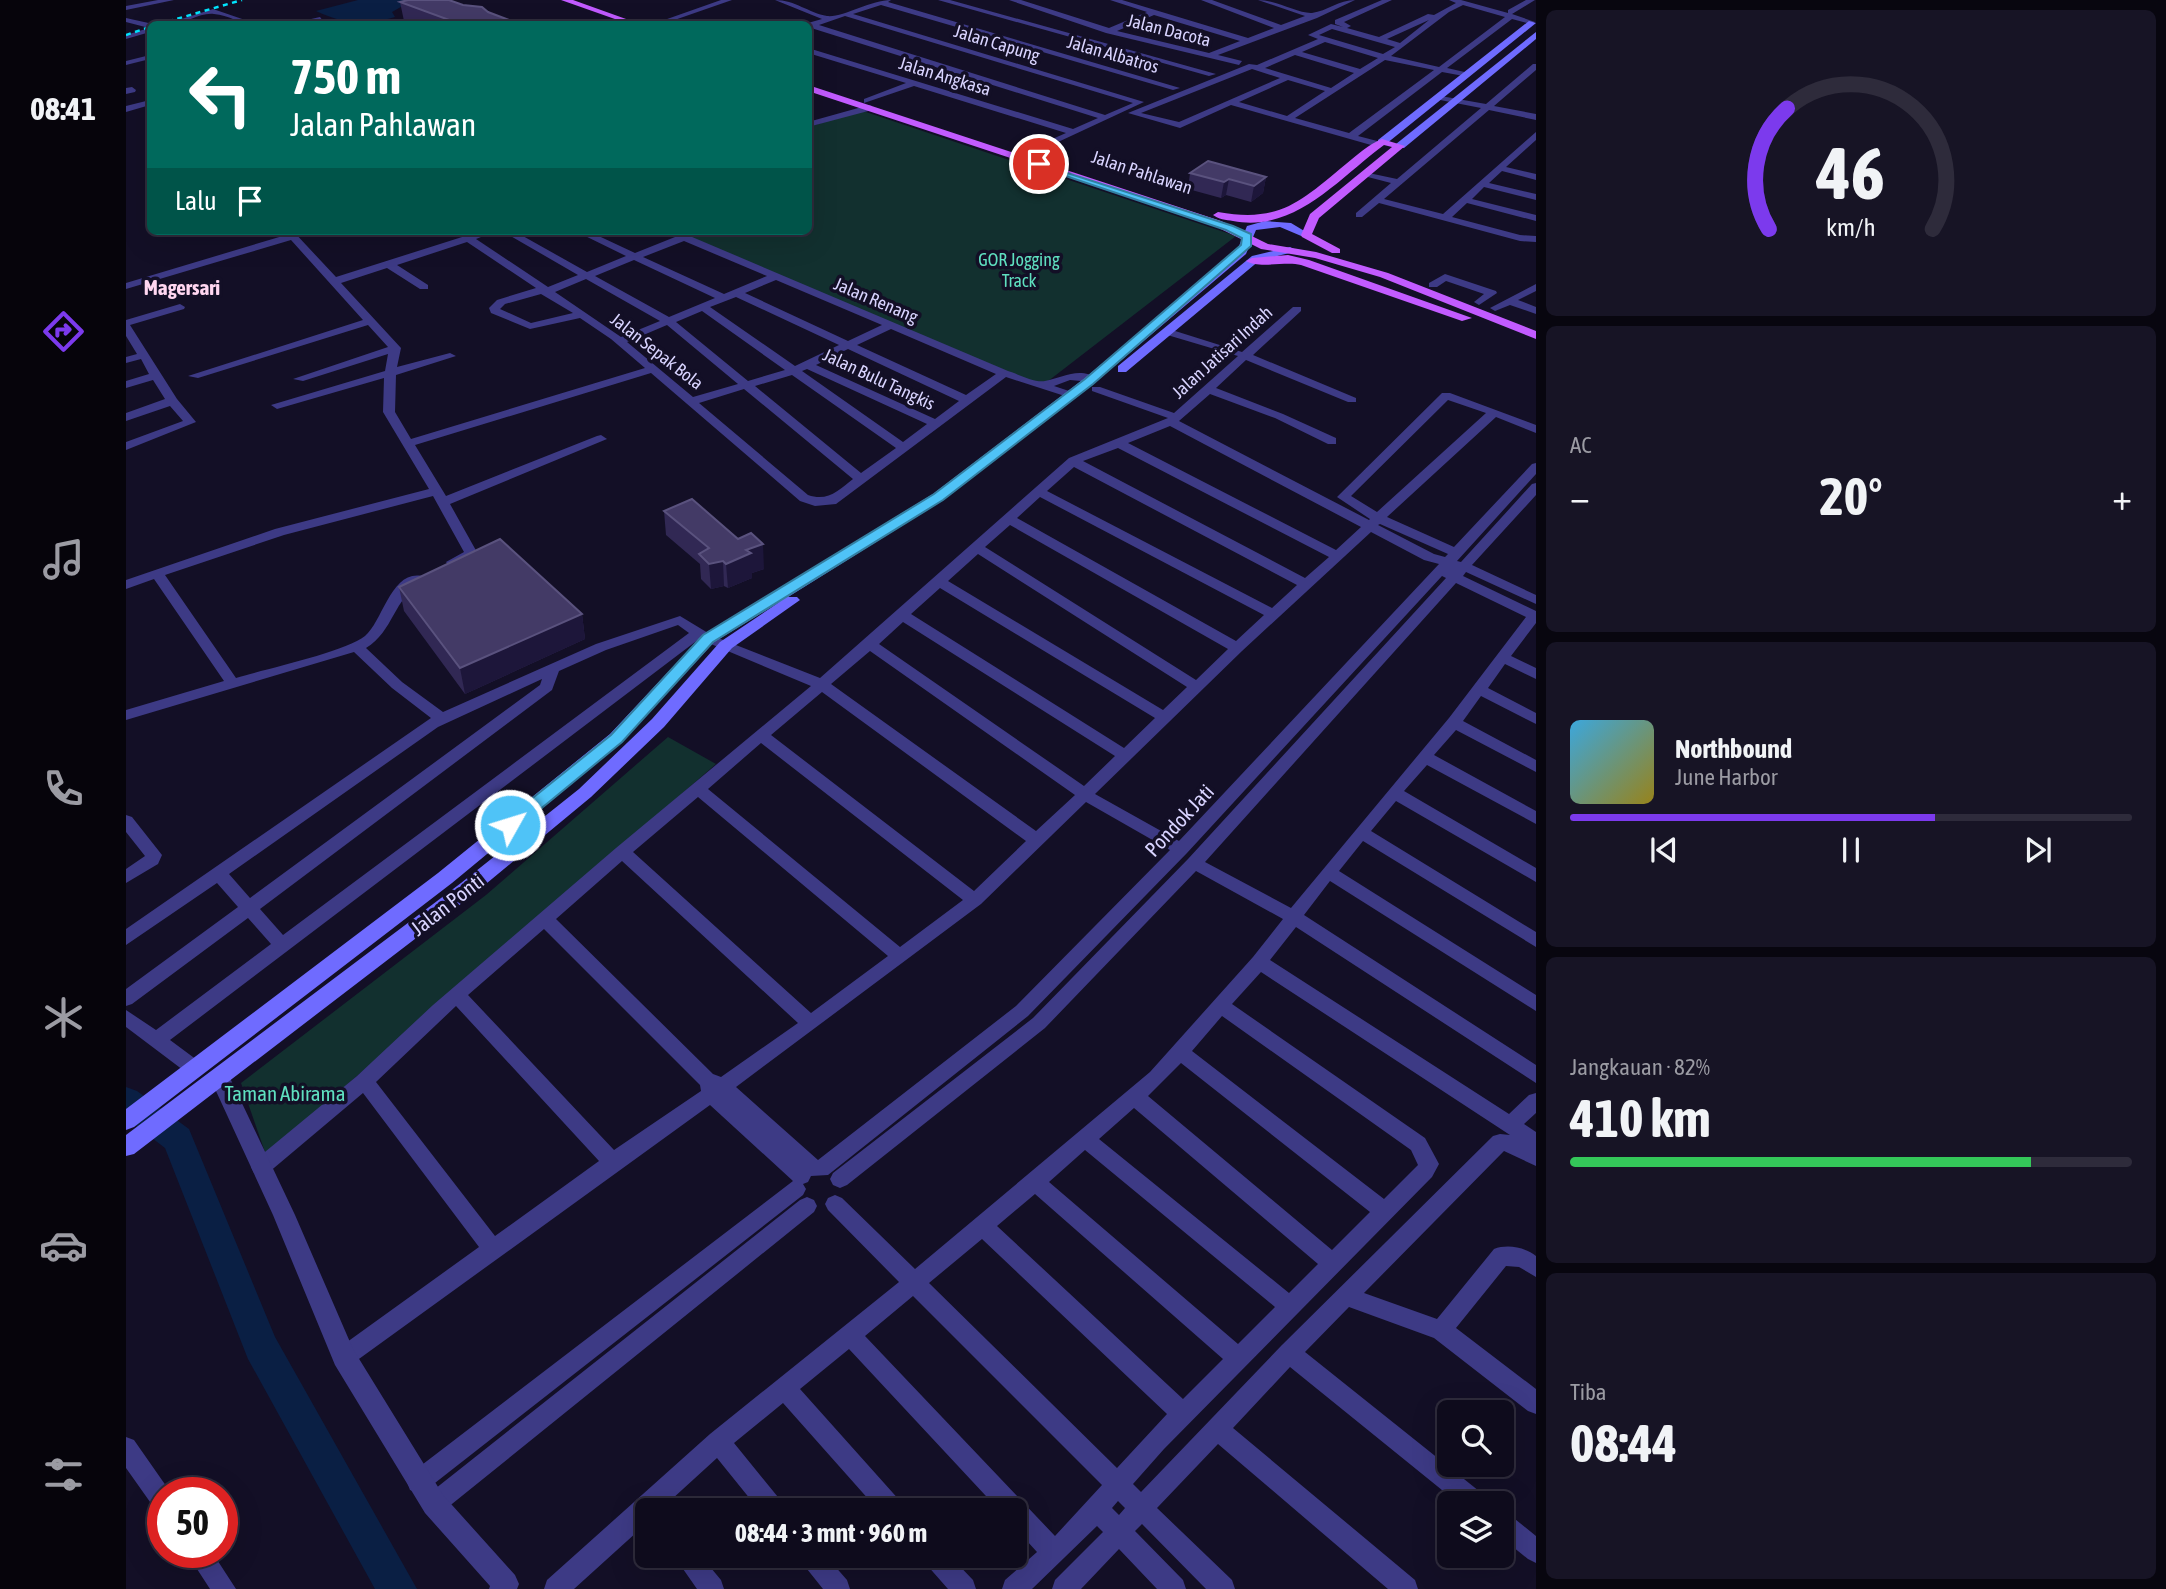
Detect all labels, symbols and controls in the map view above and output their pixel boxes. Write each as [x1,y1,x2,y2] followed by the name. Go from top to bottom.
[1125,9,1213,51] street label: Jalan Dacota
[952,20,1043,66] street label: Jalan Capung
[1065,31,1161,77] street label: Jalan Albatros
[290,48,401,104] text: 750 m
[175,49,266,140] icon: left
[897,52,993,100] street label: Jalan Angkasa
[30,90,96,127] text: 08:41
[290,106,476,143] text: Jalan Pahlawan
[1816,131,1885,214] text: 46
[1009,134,1069,194] pin
[1020,145,1058,183] icon: arrive
[1089,146,1195,198] street label: Jalan Pahlawan
[231,182,269,220] icon: arrive
[175,186,217,216] text: Lalu
[1826,213,1876,241] text: km/h
[978,249,1060,291] park label: GOR Jogging Track
[831,273,921,327] street label: Jalan Renang
[144,275,220,299] district label: Magersari
[1168,302,1276,402] street label: Jalan Jatisari Indah
[39,307,88,356] icon: directions
[607,308,707,394] street label: Jalan Sepak Bola
[820,344,938,414] street label: Jalan Bulu Tangkis
[1570,432,1592,458] text: AC
[1819,466,1883,526] text: 20°
[1570,475,1590,518] text: −
[2112,475,2132,518] text: +
[39,535,88,584] icon: music
[1675,734,1792,764] text: Northbound
[39,764,88,813] icon: phone
[1675,764,1778,790] text: June Harbor
[1140,779,1218,861] street label: Pondok Jati
[473,788,547,862] position arrow
[1645,831,1683,869] icon: previous
[1832,831,1870,869] icon: pause
[2019,831,2057,869] icon: next
[406,868,488,940] street label: Jalan Ponti
[39,993,88,1042] icon: climate
[1570,1054,1710,1080] text: Jangkauan · 82%
[225,1081,345,1105] park label: Taman Abirama
[1570,1088,1711,1148] text: 410 km
[39,1221,88,1270] icon: car
[1570,1379,1607,1405] text: Tiba
[1437,1400,1514,1568] map controls
[1437,1400,1514,1477] button: search
[1570,1413,1677,1473] text: 08:44
[39,1450,88,1499] icon: filters
[147,1477,238,1568] speed limit sign: 50
[1437,1491,1514,1568] button: layers
[735,1518,927,1548] text: 08:44 · 3 mnt · 960 m

